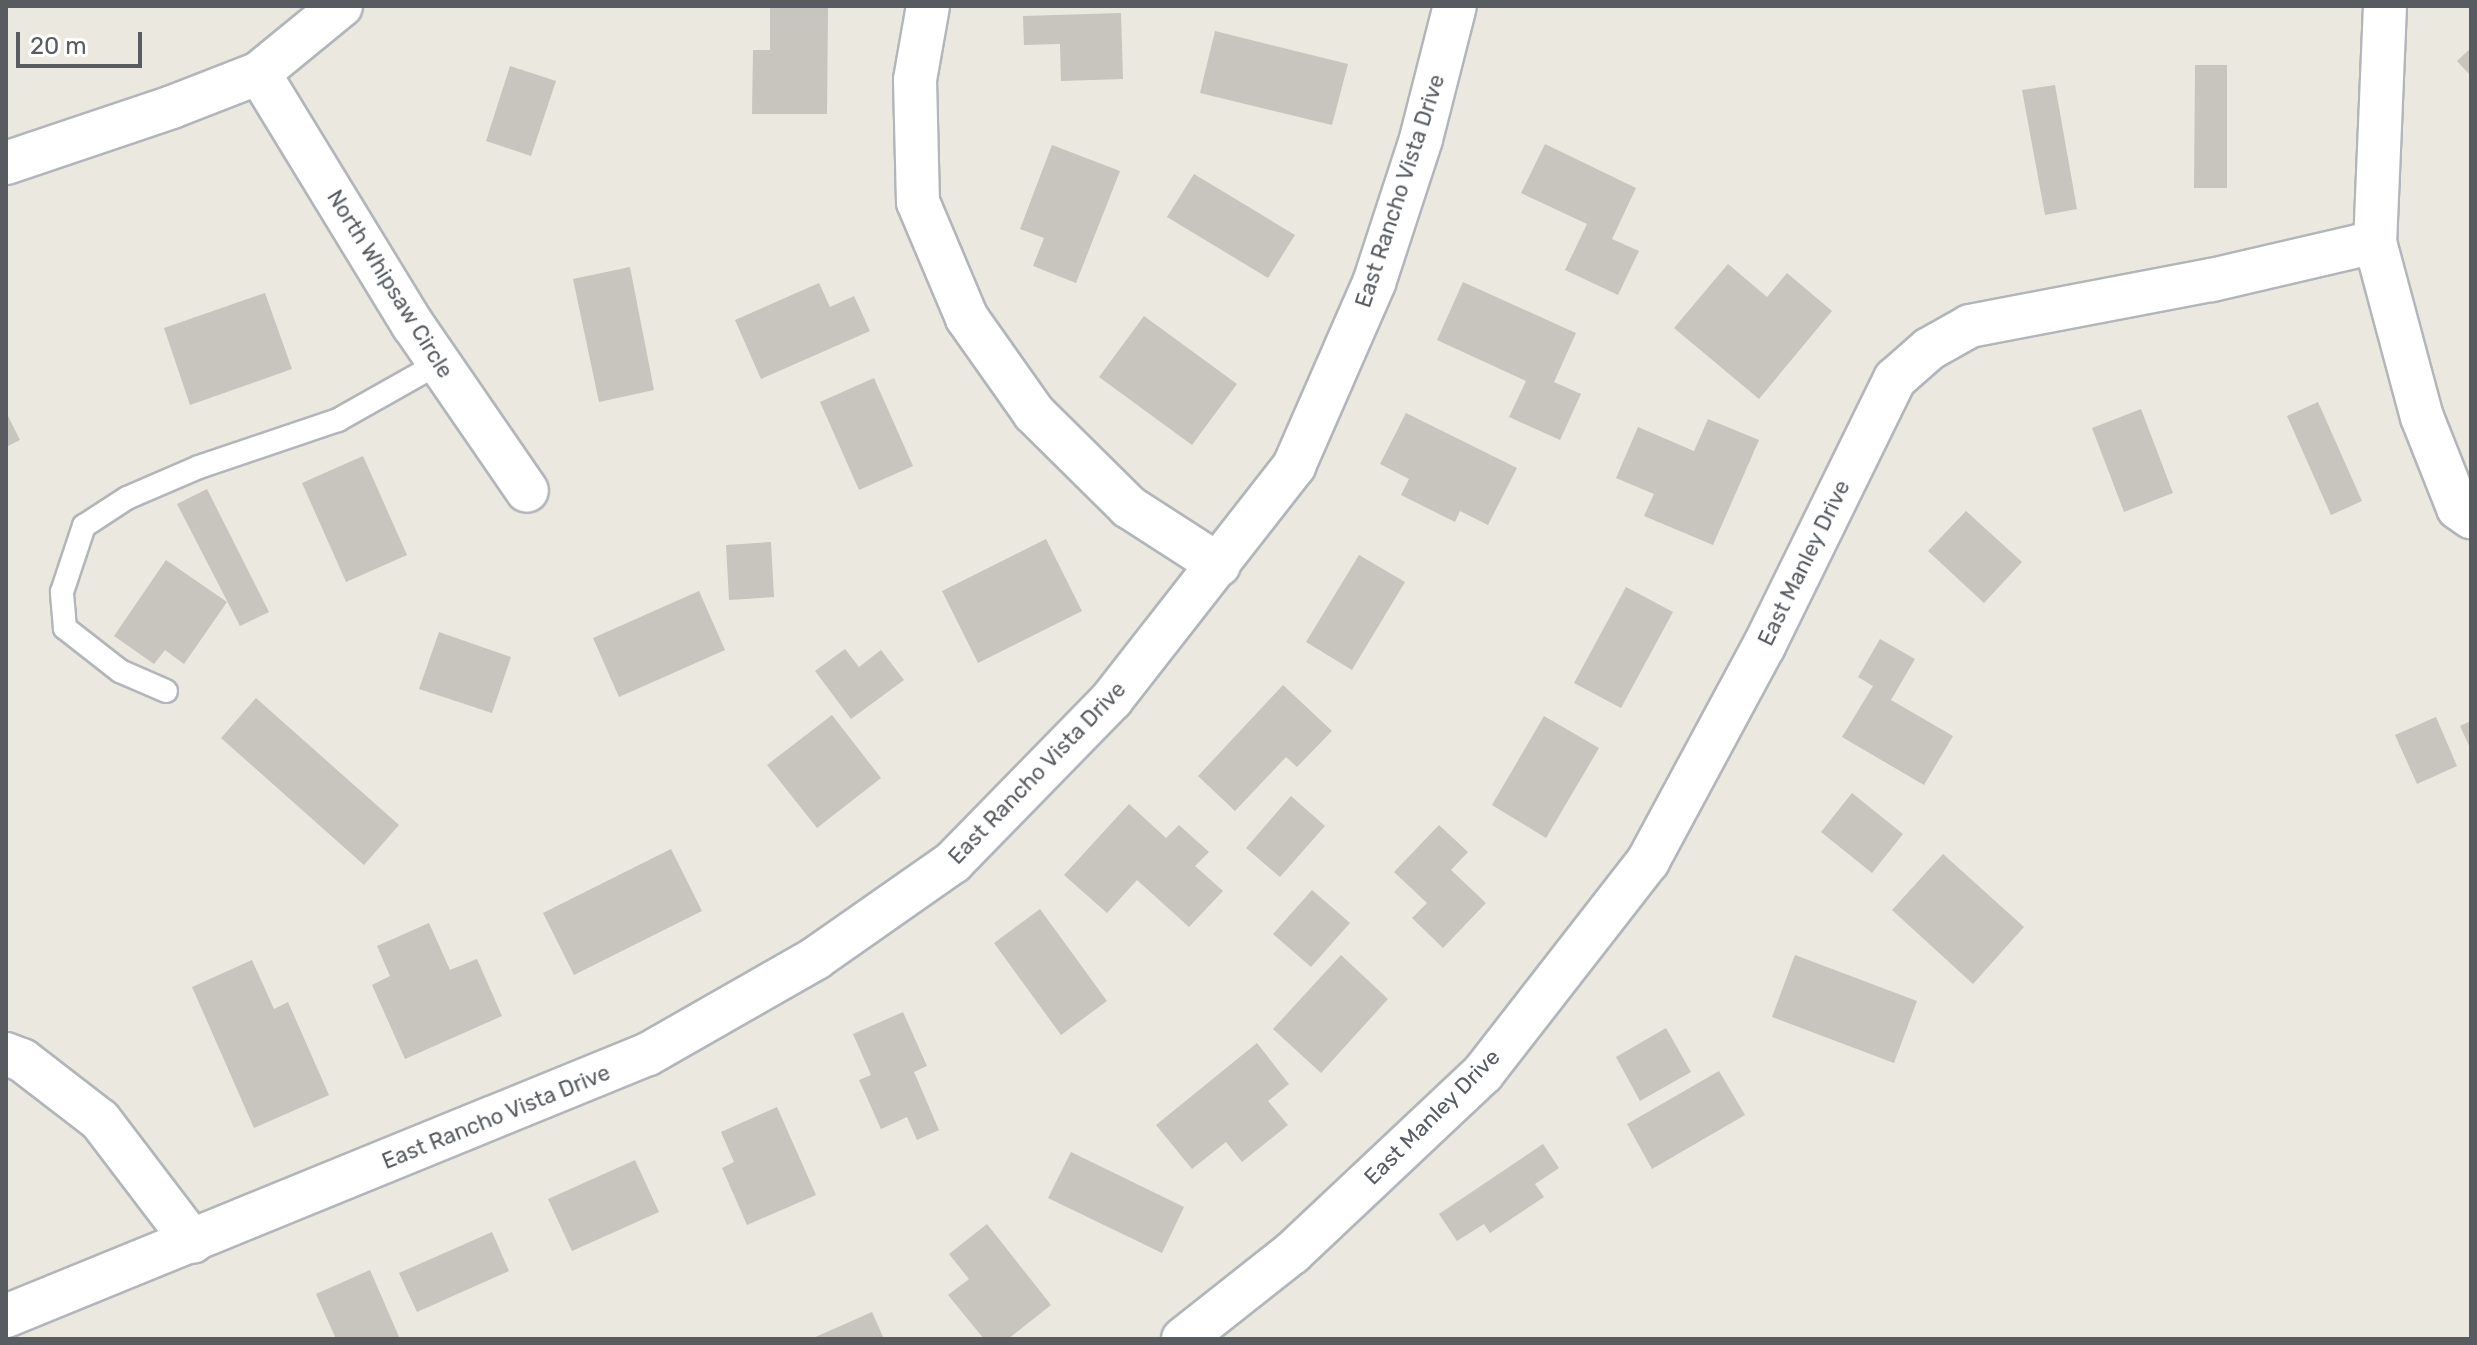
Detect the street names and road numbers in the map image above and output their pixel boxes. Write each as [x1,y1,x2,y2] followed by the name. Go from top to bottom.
[1350,71,1450,311] street label: East Rancho Vista Drive
[321,185,459,383] street label: North Whipsaw Circle
[1752,476,1856,650] street label: East Manley Drive
[943,676,1131,870] street label: East Rancho Vista Drive
[1359,1044,1505,1190] street label: East Manley Drive
[378,1059,614,1175] street label: East Rancho Vista Drive

